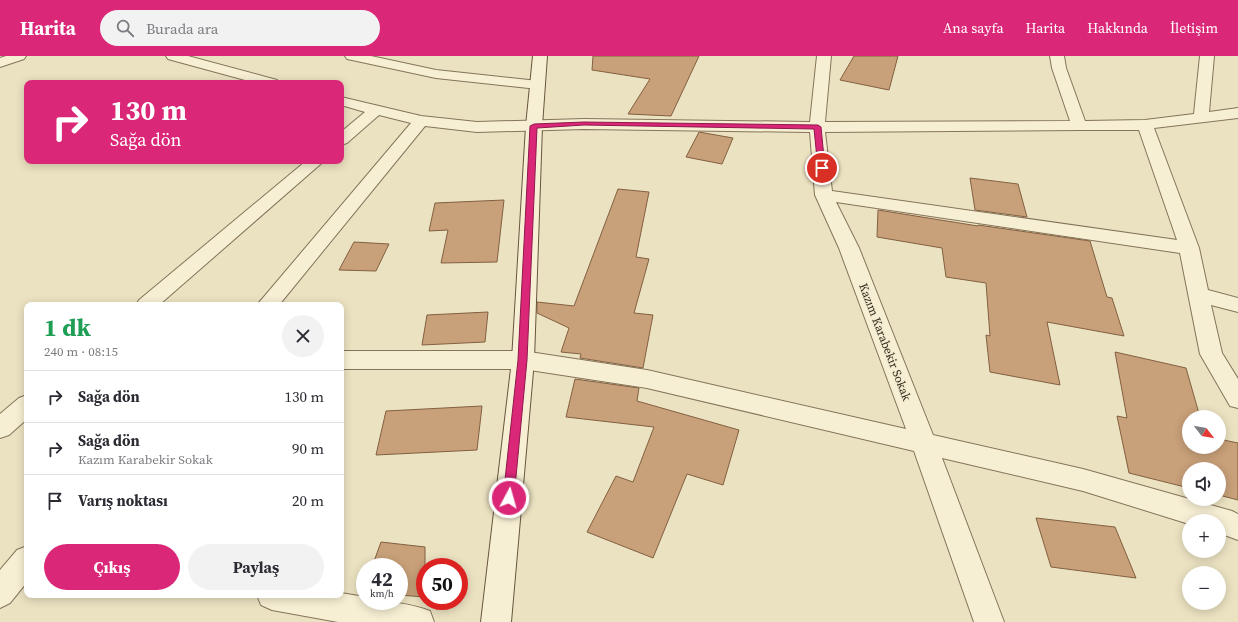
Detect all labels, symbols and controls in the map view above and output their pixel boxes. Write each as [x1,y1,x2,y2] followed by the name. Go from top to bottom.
[100,10,380,46] search box
[20,15,76,41] text: Harita
[114,17,136,39] icon: search
[146,18,219,39] text: Burada ara
[943,18,1004,38] text: Ana sayfa
[1026,18,1065,38] text: Harita
[1087,18,1148,38] text: Hakkında
[1170,18,1218,38] text: İletişim
[110,91,187,129] text: 130 m
[44,96,96,148] icon: right
[110,127,182,152] text: Sağa dön
[805,151,839,185] pin
[811,157,833,179] icon: arrive
[855,281,915,403] street label: Kazım Karabekir Sokak
[44,311,91,344] text: 1 dk
[282,315,324,357] button: close
[44,343,118,360] text: 240 m · 08:15
[44,386,66,408] icon: right
[78,386,140,407] text: Sağa dön
[284,386,324,407] text: 130 m
[1182,410,1226,454] north arrow
[1182,410,1226,610] map controls
[78,430,140,451] text: Sağa dön
[44,438,66,460] icon: right
[292,438,324,459] text: 90 m
[78,451,213,468] text: Kazım Karabekir Sokak
[1182,462,1226,506] button: sound
[488,477,530,519] position arrow
[44,490,66,512] icon: arrive
[78,490,168,511] text: Varış noktası
[292,490,324,511] text: 20 m
[1182,514,1226,558] button: +
[44,544,180,590] button: Çıkış
[188,544,324,590] button: Paylaş
[416,558,468,610] speed limit sign: 50
[371,565,393,593] text: 42
[1182,566,1226,610] button: −
[370,587,394,600] text: km/h

